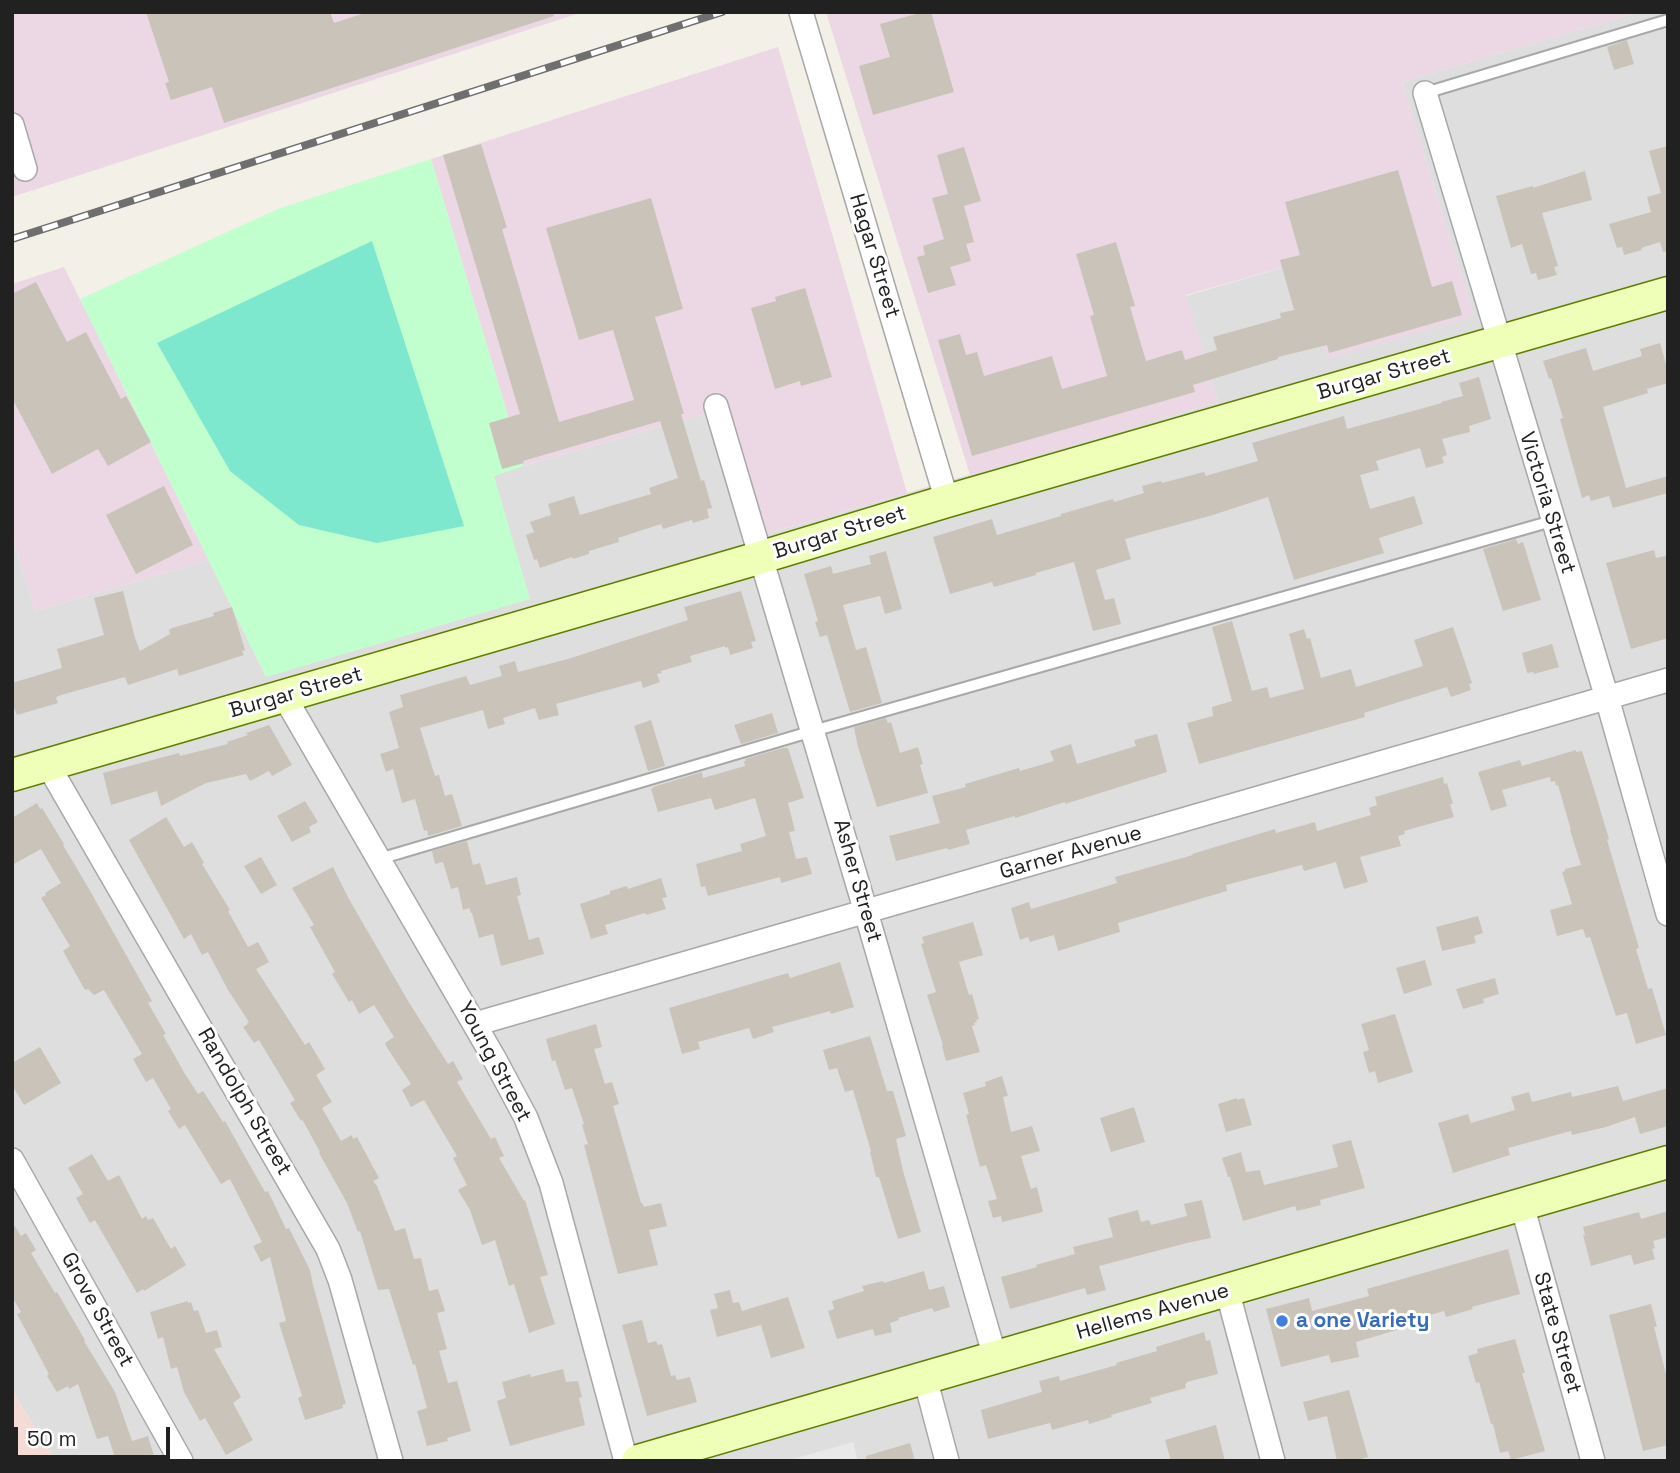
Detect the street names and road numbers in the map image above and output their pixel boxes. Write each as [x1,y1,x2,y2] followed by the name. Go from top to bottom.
[843,191,905,321] street label: Hagar Street
[1315,344,1453,406] street label: Burgar Street
[1513,429,1581,577] street label: Victoria Street
[771,501,909,565] street label: Burgar Street
[227,662,365,724] street label: Burgar Street
[827,816,887,946] street label: Asher Street
[997,821,1145,885] street label: Garner Avenue
[452,997,536,1127] street label: Young Street
[192,1024,296,1180] street label: Randolph Street
[55,1248,139,1372] street label: Grove Street
[1528,1269,1586,1397] street label: State Street
[1074,1278,1232,1346] street label: Hellems Avenue

